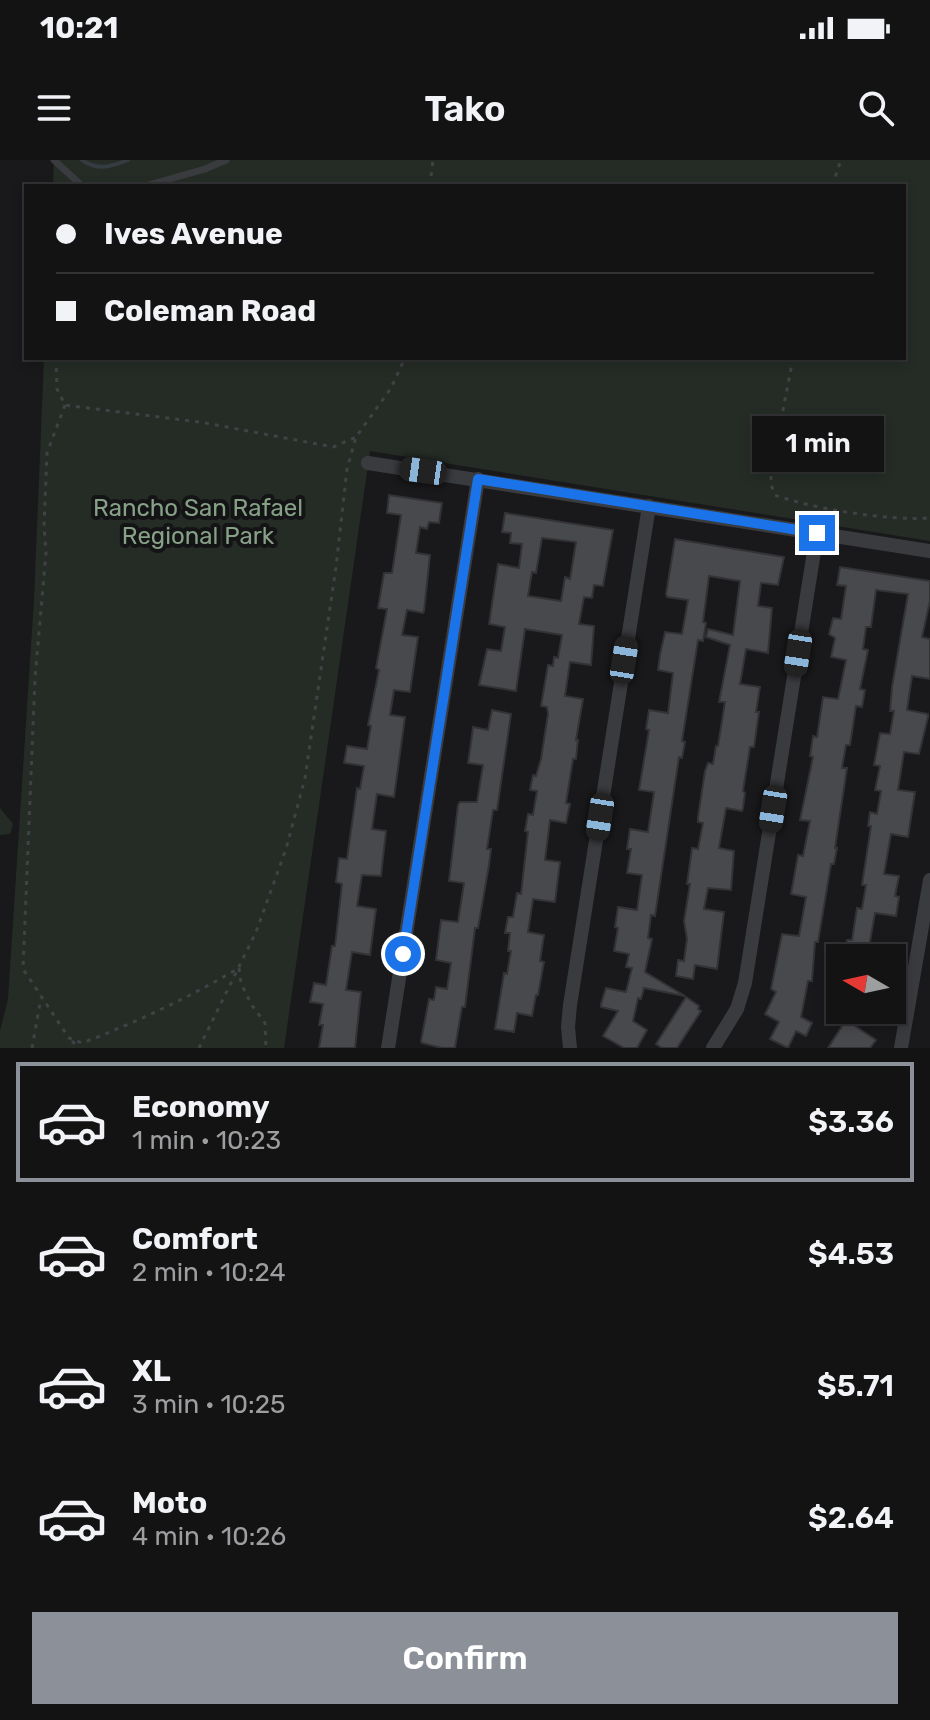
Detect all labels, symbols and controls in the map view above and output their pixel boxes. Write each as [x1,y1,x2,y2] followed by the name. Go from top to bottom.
[40,10,118,46] text: 10:21
[32,86,76,130] icon: menu
[854,86,898,130] icon: search
[424,87,506,130] text: Tako
[104,216,283,252] text: Ives Avenue
[104,293,316,329] text: Coleman Road
[751,417,883,473] callout: 1 min
[785,428,851,459] text: 1 min
[398,456,448,486] car
[93,494,303,550] park label: Rancho San Rafael Regional Park
[799,515,835,551] route end
[782,627,814,679] car
[608,634,640,686] car
[757,783,789,835] car
[584,791,616,843] car
[385,936,421,972] route start
[826,944,906,1024] north arrow
[826,944,906,1024] map controls
[36,1086,108,1158] icon: car
[132,1089,270,1125] text: Economy
[808,1104,894,1140] text: $3.36
[132,1125,281,1156] text: 1 min · 10:23
[36,1218,108,1290] icon: car
[132,1221,258,1257] text: Comfort
[808,1236,894,1272] text: $4.53
[132,1257,286,1288] text: 2 min · 10:24
[36,1350,108,1422] icon: car
[132,1353,171,1389] text: XL
[817,1368,894,1404] text: $5.71
[132,1389,285,1420] text: 3 min · 10:25
[36,1482,108,1554] icon: car
[132,1485,207,1521] text: Moto
[808,1500,894,1536] text: $2.64
[132,1521,286,1552] text: 4 min · 10:26
[32,1612,898,1704] button: Confirm

